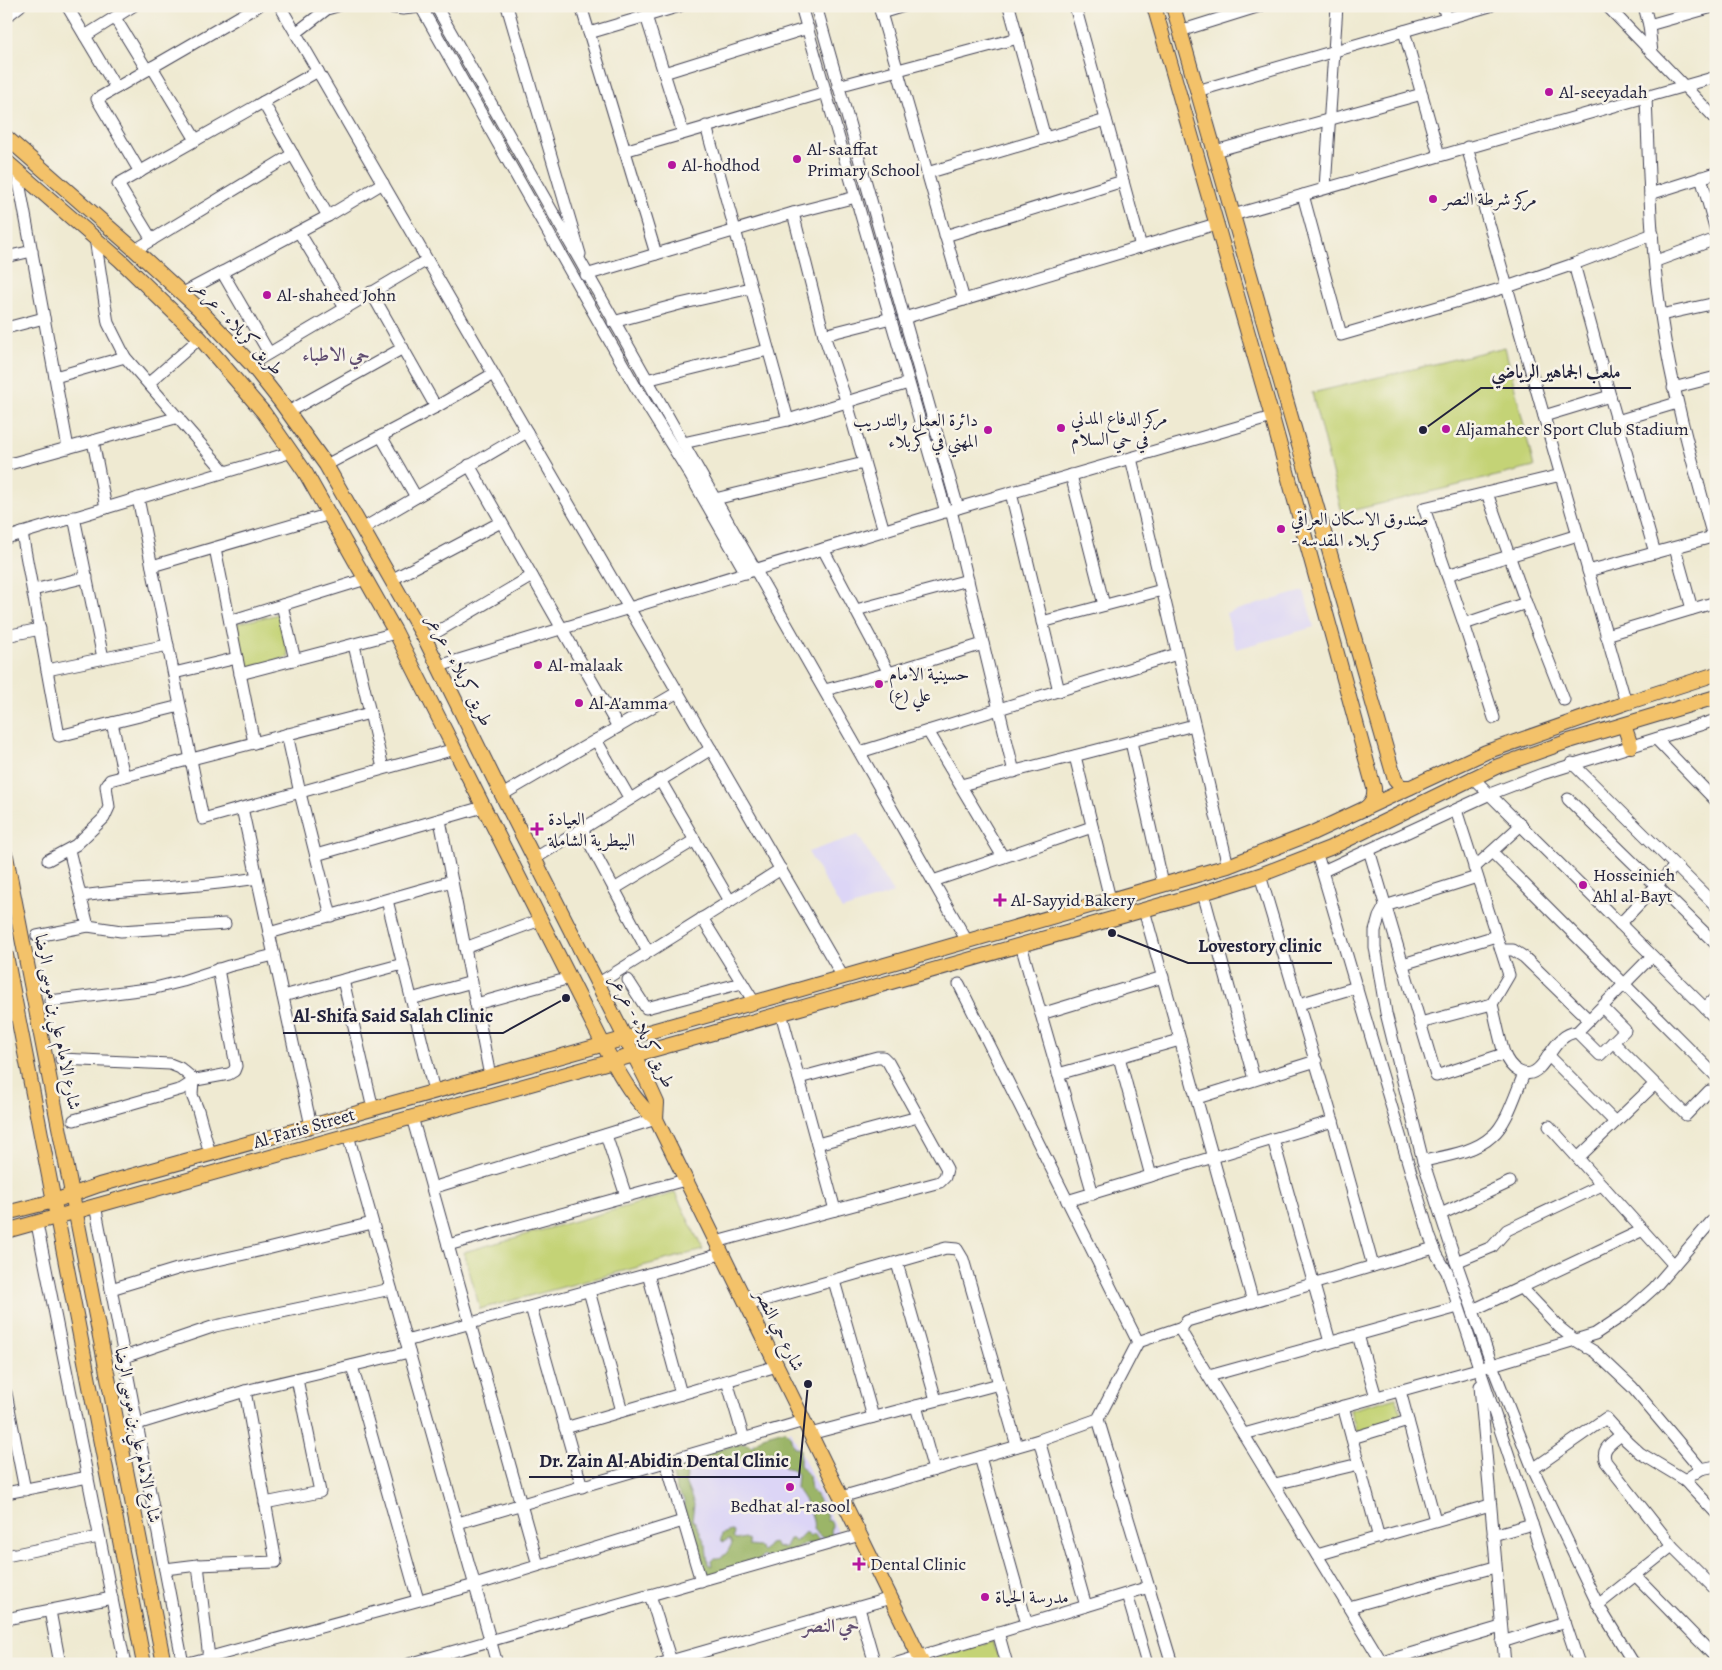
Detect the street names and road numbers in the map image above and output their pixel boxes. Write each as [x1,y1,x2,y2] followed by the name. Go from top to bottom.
[186,274,289,381] street label: طريق كربلاء - عرعر
[420,610,499,731] street label: طريق كربلاء - عرعر
[24,932,87,1113] street label: شارع الامام علي بن موسى الرضا
[604,970,681,1092] street label: طريق كربلاء - عرعر
[249,1102,358,1154] street label: Al-Faris Street
[746,1283,810,1376] street label: شارع حي النصر
[104,1345,167,1526] street label: شارع الامام علي بن موسى الرضا

